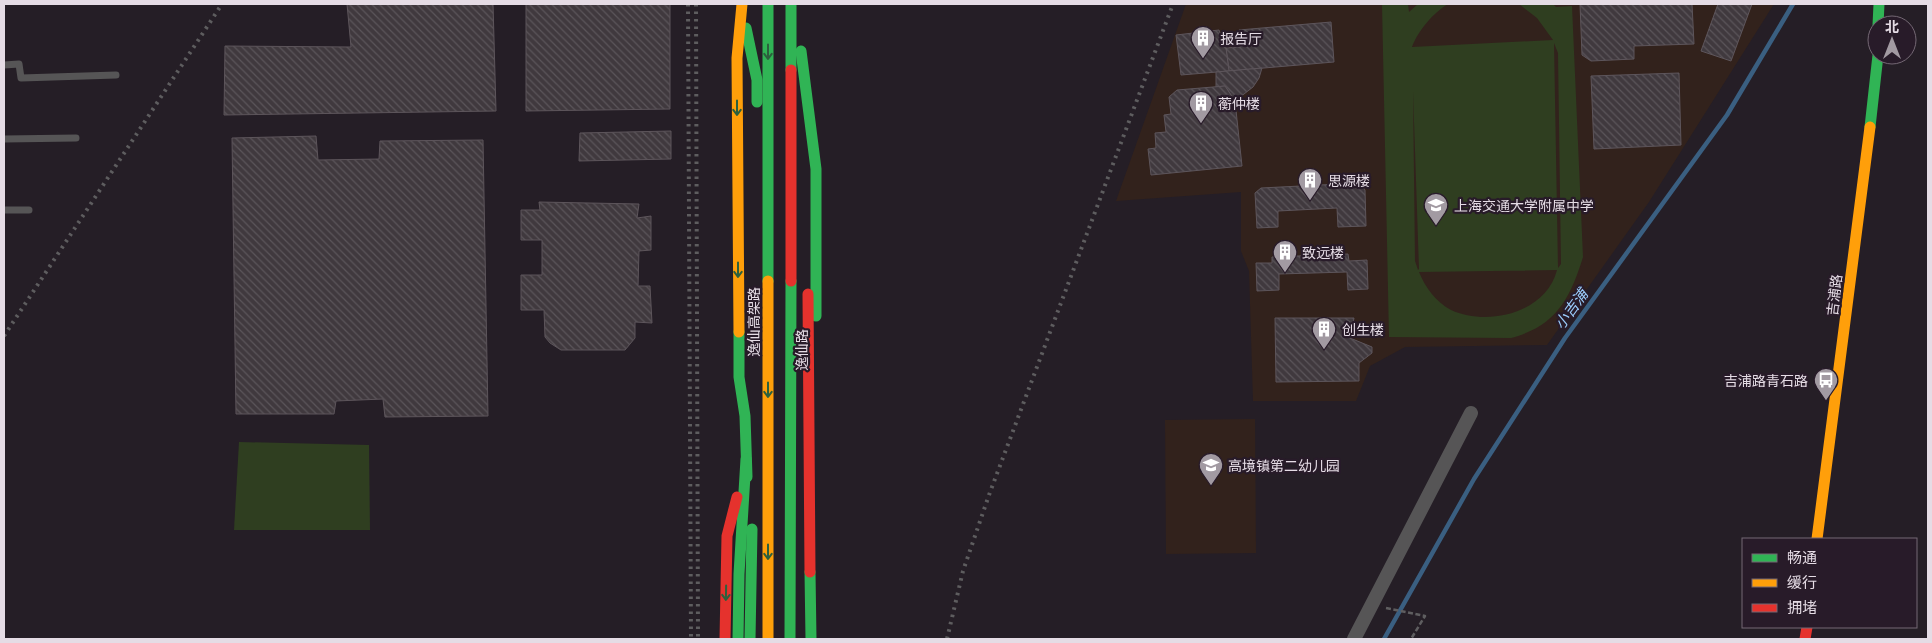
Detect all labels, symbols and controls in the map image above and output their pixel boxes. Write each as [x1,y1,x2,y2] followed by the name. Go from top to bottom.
[1867,15,1917,65] north arrow
[1885,18,1899,35] text: 北
[1190,25,1216,59] building icon: 报告厅
[1220,30,1262,47] place label: 报告厅
[763,44,773,60] one-way arrow
[1188,90,1214,124] building icon: 蘅仲楼
[1218,95,1260,112] place label: 蘅仲楼
[732,100,742,116] one-way arrow
[1297,167,1323,201] building icon: 思源楼
[1328,172,1370,189] place label: 思源楼
[1423,192,1449,226] school or university icon: 上海交通大学附属中学
[1454,197,1594,214] place label: 上海交通大学附属中学
[1272,239,1298,273] building icon: 致远楼
[1302,244,1344,261] place label: 致远楼
[733,262,743,278] one-way arrow
[1823,273,1845,317] street label: 吉浦路
[1550,284,1593,333] water label: 小吉浦
[745,287,762,357] street label: 逸仙高架路
[1311,316,1337,350] building icon: 创生楼
[1342,321,1384,338] place label: 创生楼
[793,329,810,371] street label: 逸仙路
[1813,367,1839,401] bus stop icon: 吉浦路青石路
[1724,372,1808,389] place label: 吉浦路青石路
[763,382,773,398] one-way arrow
[1198,452,1224,486] school or university icon: 高境镇第二幼儿园
[1228,457,1340,474] place label: 高境镇第二幼儿园
[1742,538,1917,628] legend
[763,544,773,560] one-way arrow
[1787,548,1817,567] text: 畅通
[1787,573,1817,592] text: 缓行
[721,585,731,601] one-way arrow
[1787,598,1817,617] text: 拥堵

